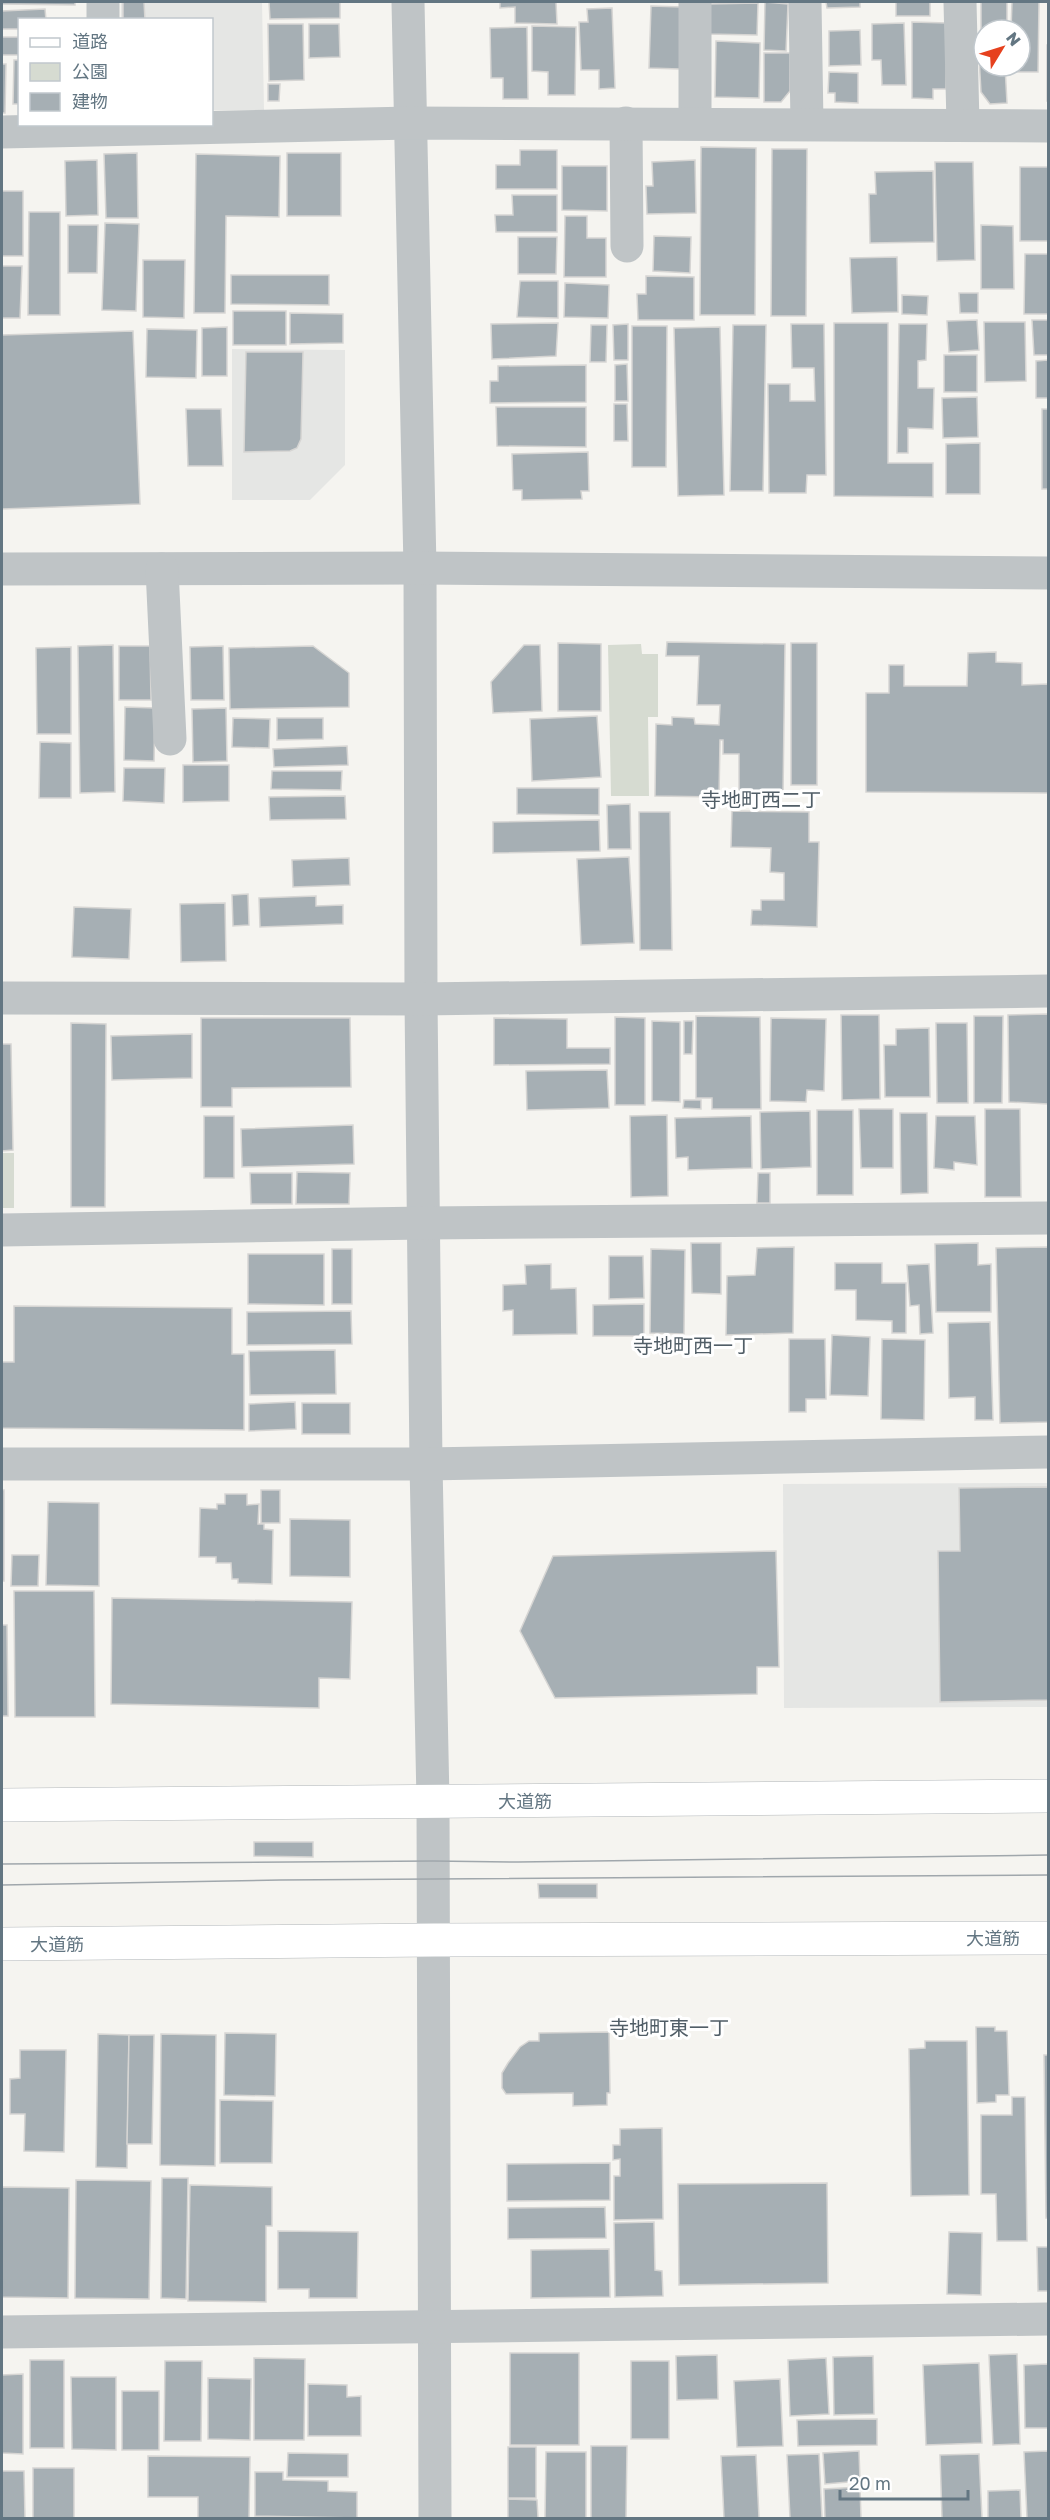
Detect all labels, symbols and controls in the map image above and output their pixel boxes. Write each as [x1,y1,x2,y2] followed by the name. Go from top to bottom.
[18,18,213,126] legend
[972,18,1032,78] north arrow
[1002,28,1025,50] text: N
[72,30,108,52] text: 道路
[72,60,108,82] text: 公園
[72,90,108,112] text: 建物
[701,787,821,811] district label: 寺地町西二丁
[633,1333,753,1357] district label: 寺地町西一丁
[498,1790,552,1812] street label: 大道筋
[966,1927,1020,1949] street label: 大道筋
[30,1933,84,1955] street label: 大道筋
[609,2015,729,2039] district label: 寺地町東一丁
[840,2463,968,2501] scale bar
[849,2472,891,2494] text: 20 m

